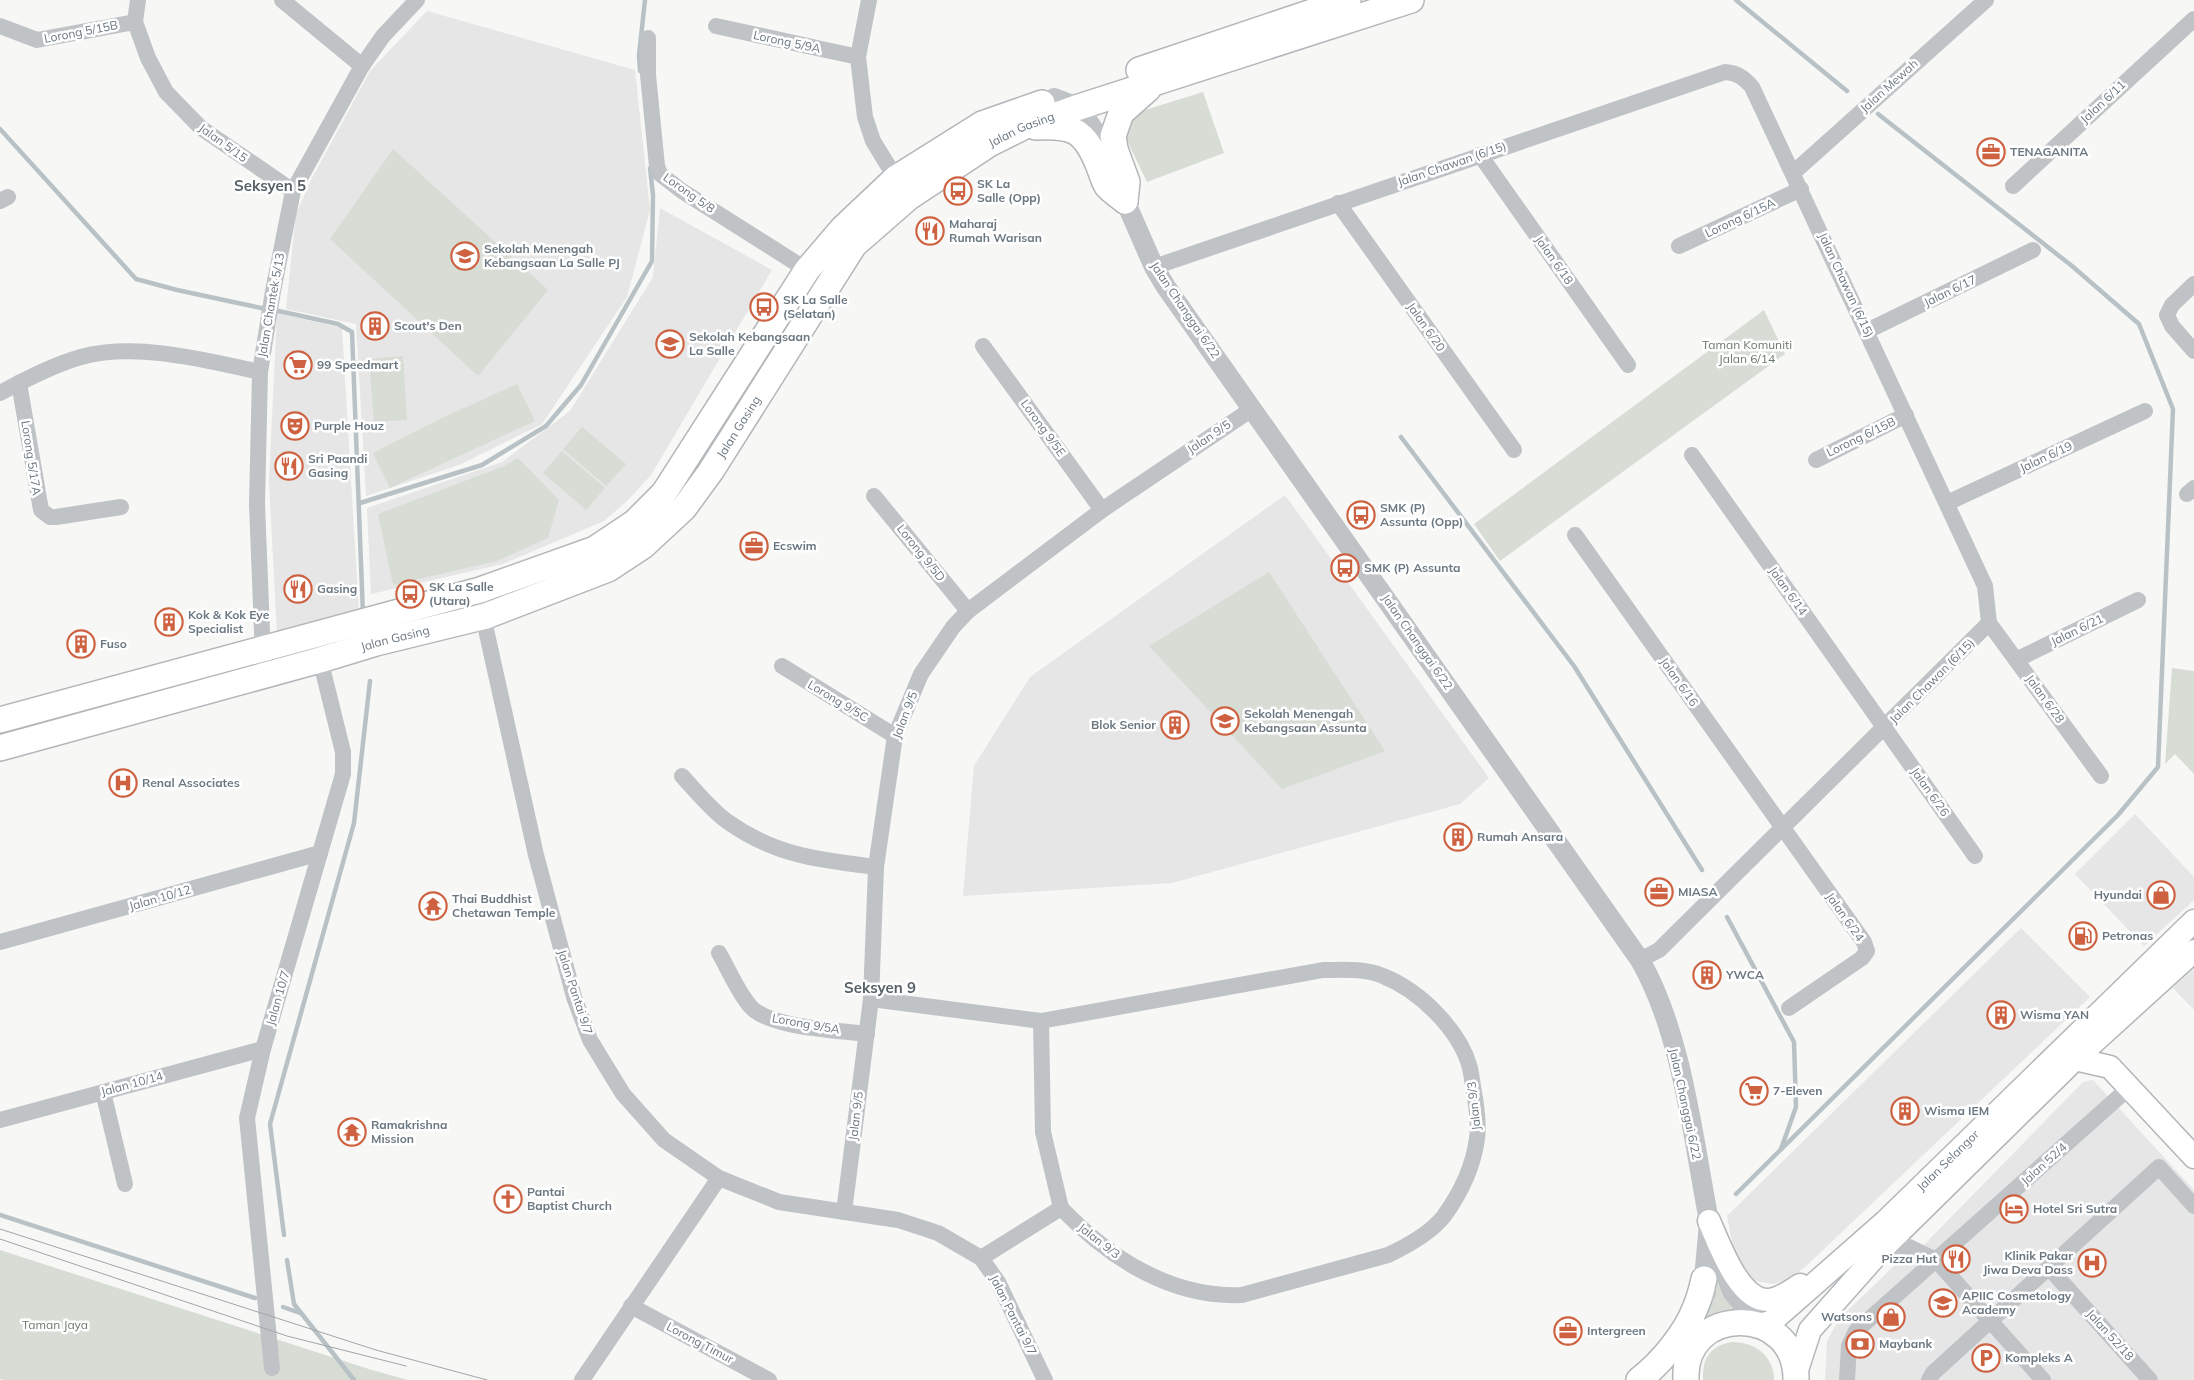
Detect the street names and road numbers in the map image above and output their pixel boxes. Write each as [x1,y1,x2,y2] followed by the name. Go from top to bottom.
[43,17,119,46] street label: Lorong 5/15B
[752,27,822,56] street label: Lorong 5/9A
[1857,56,1921,116] street label: Jalan Mewah
[2077,77,2128,126] street label: Jalan 6/11
[986,108,1056,150] street label: Jalan Gasing
[196,120,251,165] street label: Jalan 5/15
[1395,138,1508,189] street label: Jalan Chawan (6/15)
[661,169,718,216] street label: Lorong 5/8
[1702,195,1777,240] street label: Lorong 6/15A
[1816,230,1877,340] street label: Jalan Chawan (6/15)
[1532,232,1577,287] street label: Jalan 6/18
[254,251,287,358] street label: Jalan Chantek 5/13
[1147,258,1223,361] street label: Jalan Changgai 6/22
[1921,271,1978,310] street label: Jalan 6/17
[1404,299,1449,354] street label: Jalan 6/20
[713,393,764,461] street label: Jalan Gasing
[1018,396,1069,459] street label: Lorong 9/5E
[1824,413,1898,460] street label: Lorong 6/15B
[1184,417,1233,457] street label: Jalan 9/5
[18,419,45,497] street label: Lorong 5/17A
[2017,438,2075,475] street label: Jalan 6/19
[894,521,949,584] street label: Lorong 9/5D
[1766,563,1811,618] street label: Jalan 6/14
[1379,591,1456,693] street label: Jalan Changgai 6/22
[2048,610,2105,649] street label: Jalan 6/21
[359,622,431,654] street label: Jalan Gasing
[1886,635,1977,726] street label: Jalan Chawan (6/15)
[1657,654,1702,709] street label: Jalan 6/16
[2023,671,2068,726] street label: Jalan 6/28
[805,677,871,724] street label: Lorong 9/5C
[889,689,920,740] street label: Jalan 9/5
[1908,764,1953,819] street label: Jalan 6/26
[127,882,193,913] street label: Jalan 10/12
[1823,889,1868,944] street label: Jalan 6/24
[555,948,596,1036] street label: Jalan Pantai 9/7
[263,969,293,1027] street label: Jalan 10/7
[771,1010,841,1037] street label: Lorong 9/5A
[1666,1047,1705,1161] street label: Jalan Changgai 6/22
[99,1068,165,1099] street label: Jalan 10/14
[1463,1081,1484,1131] street label: Jalan 9/3
[845,1091,866,1141] street label: Jalan 9/5
[1913,1126,1982,1194] street label: Jalan Selangor
[2018,1139,2070,1188] street label: Jalan 52/4
[1075,1220,1123,1262] street label: Jalan 9/3
[987,1272,1040,1358] street label: Jalan Pantai 9/7
[2084,1306,2137,1363] street label: Jalan 52/18
[664,1319,737,1367] street label: Lorong Timur

